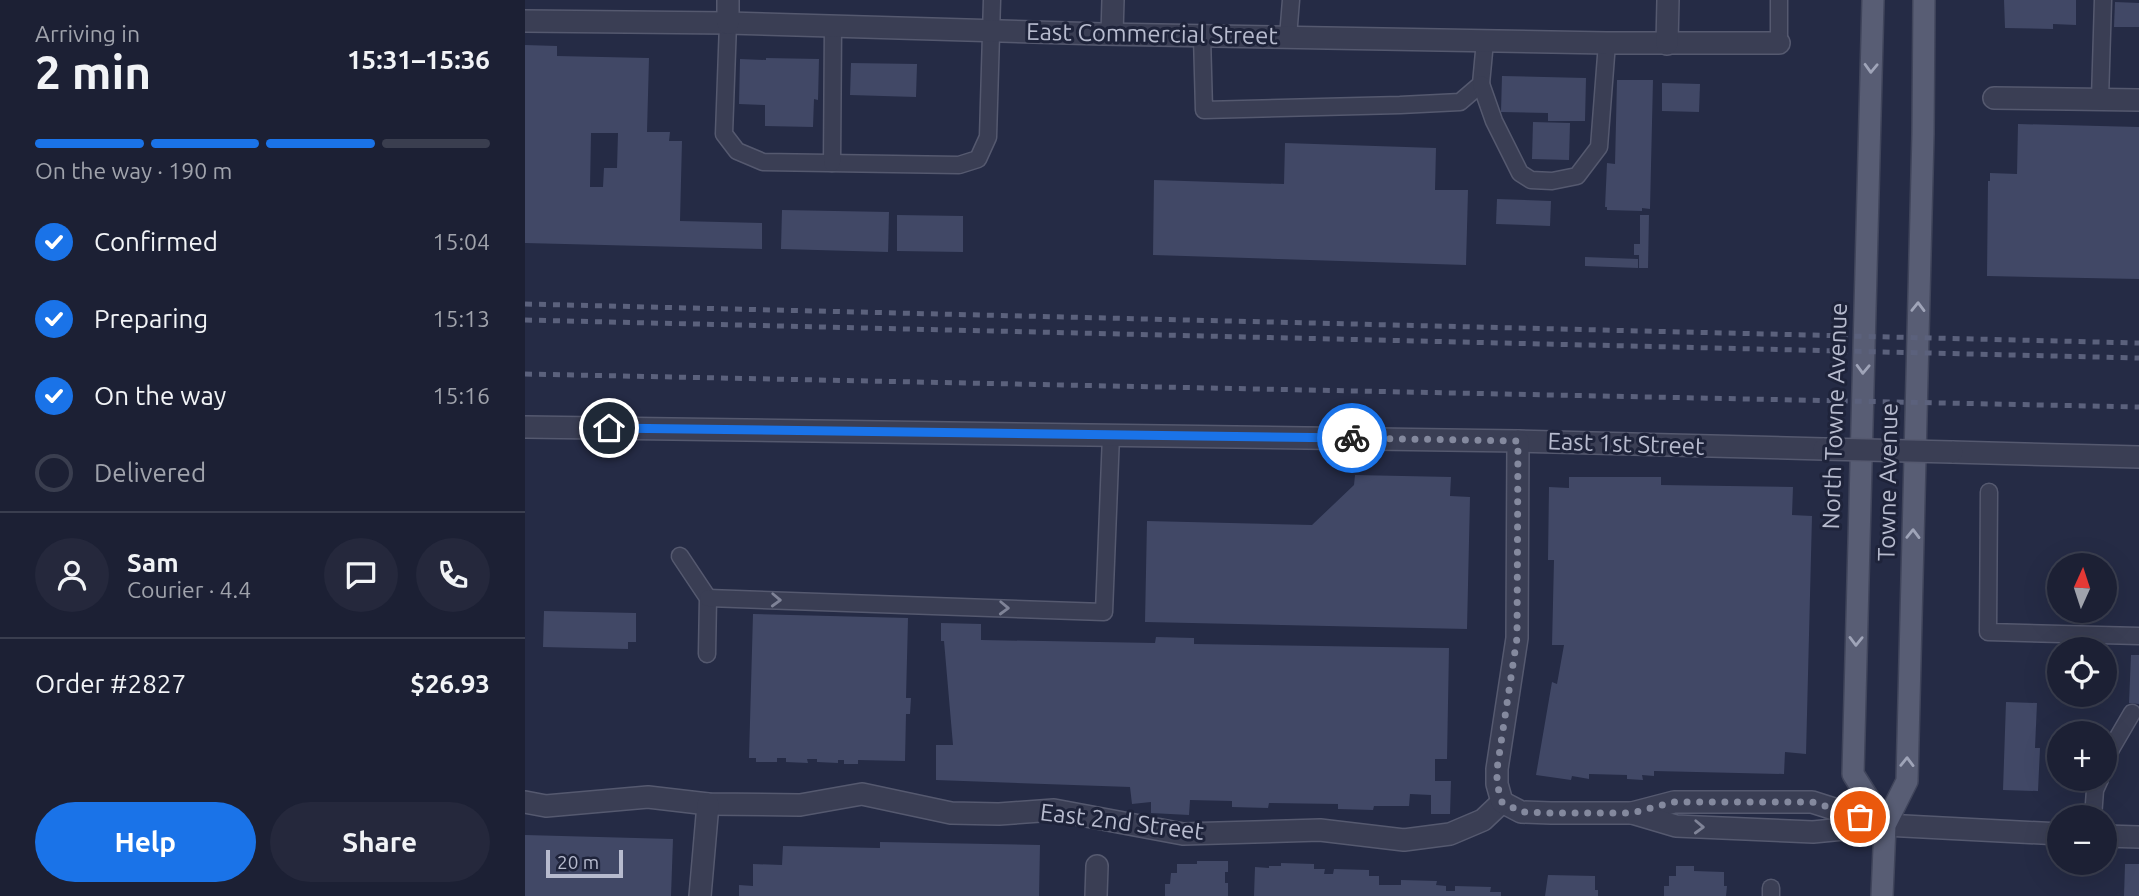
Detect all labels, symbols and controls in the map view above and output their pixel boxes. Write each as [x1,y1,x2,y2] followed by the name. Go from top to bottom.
[1026,18,1279,49] street label: East Commercial Street
[35,21,140,46] text: Arriving in
[347,45,490,74] text: 15:31–15:36
[35,46,151,98] text: 2 min
[1864,63,1879,74] one-way arrow
[35,158,232,183] text: On the way · 190 m
[35,223,73,261] icon: check
[94,227,218,256] text: Confirmed
[432,229,490,254] text: 15:04
[35,300,73,338] icon: check
[1910,301,1926,312] one-way arrow
[1817,302,1852,530] street label: North Towne Avenue
[94,304,208,333] text: Preparing
[432,306,490,331] text: 15:13
[1855,364,1870,375] one-way arrow
[35,377,73,415] icon: check
[94,381,226,410] text: On the way
[432,383,490,408] text: 15:16
[579,398,639,458] pin
[1317,403,1387,473] courier
[1873,403,1902,561] street label: Towne Avenue
[590,409,628,447] icon: home
[1333,419,1371,457] icon: bike
[1547,427,1706,460] street label: East 1st Street
[94,458,206,487] text: Delivered
[1905,529,1920,540] one-way arrow
[35,538,109,612] button: person
[324,538,398,612] button: chat
[416,538,490,612] button: phone
[127,548,179,577] text: Sam
[2047,553,2117,623] north arrow
[2047,553,2117,875] map controls
[127,577,251,602] text: Courier · 4.4
[771,593,782,608] one-way arrow
[998,601,1009,616] one-way arrow
[1848,636,1863,647] one-way arrow
[2047,637,2117,707] button: locate
[35,669,186,698] text: Order #2827
[410,669,490,698] text: $26.93
[2047,721,2117,791] button: +
[1900,756,1915,767] one-way arrow
[1830,787,1890,847] pin
[1039,798,1206,845] street label: East 2nd Street
[1841,798,1879,836] icon: bag
[35,802,256,882] button: Help
[270,802,490,882] button: Share
[2047,805,2117,875] button: −
[1693,820,1704,835] one-way arrow
[546,847,623,879] scale bar
[557,851,599,873] text: 20 m

